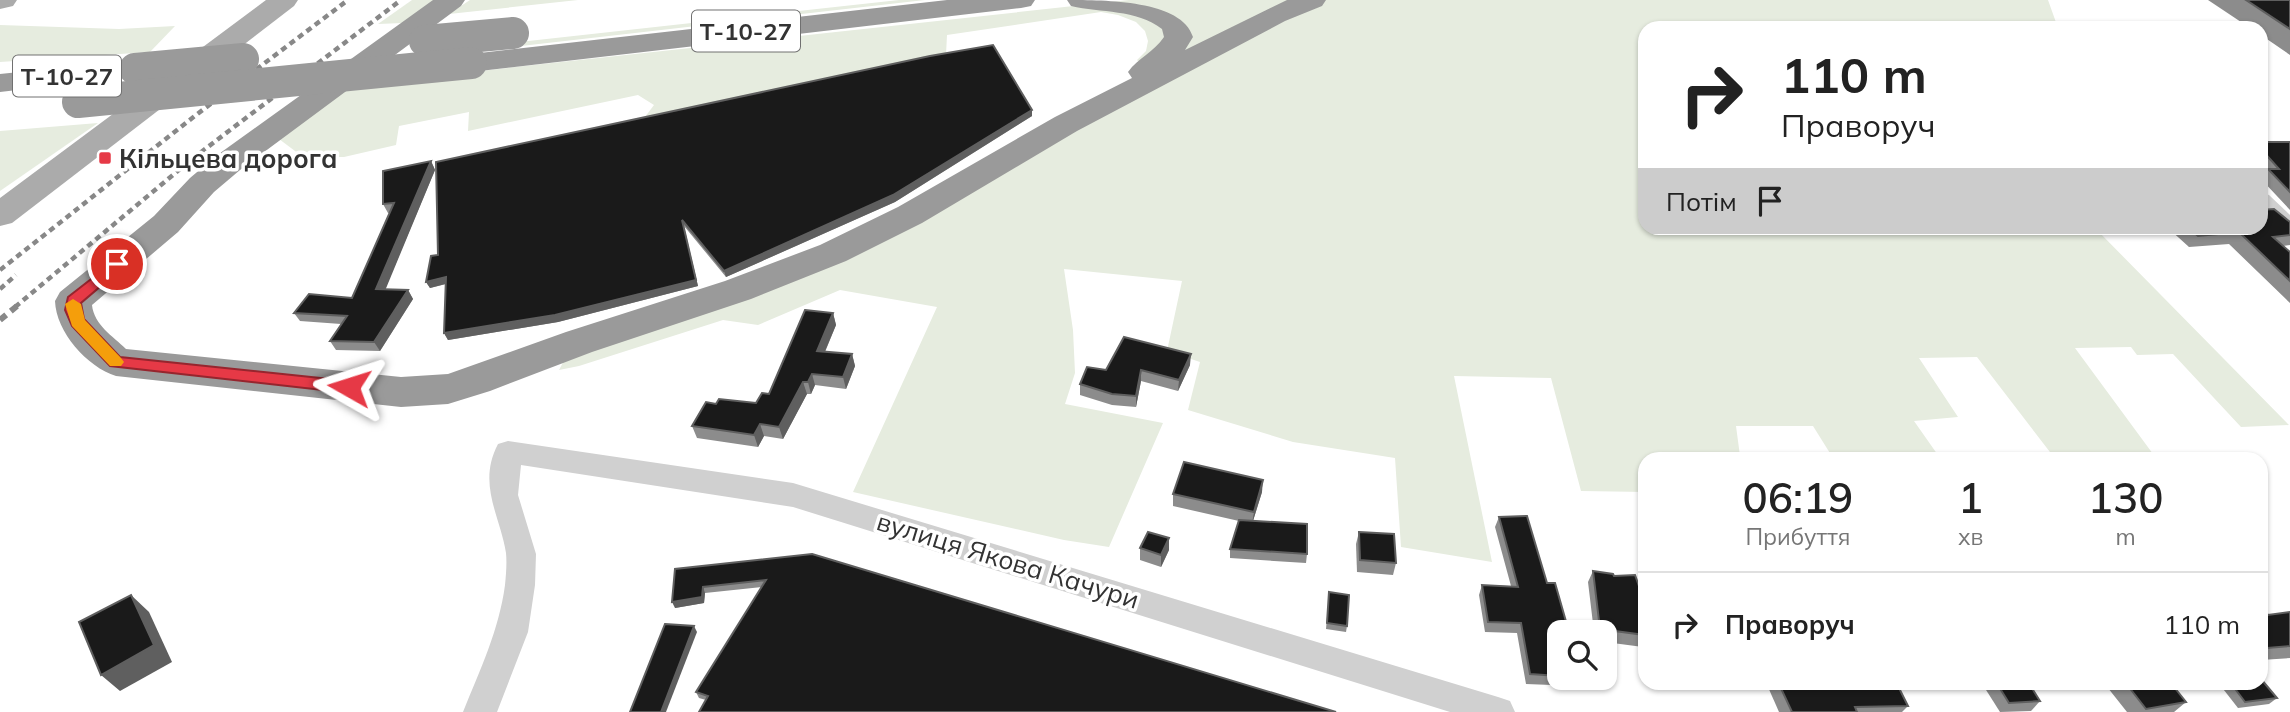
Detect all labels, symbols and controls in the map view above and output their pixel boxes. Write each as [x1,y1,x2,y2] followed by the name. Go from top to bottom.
[692,11,800,52] road number: Т-10-27
[1781,44,1927,105] text: 110 m
[1666,49,1757,140] icon: right
[13,56,121,96] road number: Т-10-27
[1781,105,1936,145] text: Праворуч
[119,142,337,175] place label: Кільцева дорога
[97,150,113,166] marker: Кільцева дорога
[1751,182,1789,220] icon: arrive
[1666,185,1737,218] text: Потім
[87,234,147,294] pin
[98,245,136,283] icon: arrive
[312,350,386,424] position arrow
[1743,471,1853,524] text: 06:19
[1958,471,1983,524] text: 1
[2088,471,2163,524] text: 130
[873,504,1143,616] street label: вулиця Якова Качури
[1745,522,1850,551] text: Прибуття
[1958,522,1983,551] text: хв
[2116,522,2136,551] text: m
[1666,606,1704,644] icon: right
[1725,608,1855,641] text: Праворуч
[2164,608,2240,641] text: 110 m
[1547,620,1617,690] map controls
[1547,620,1617,690] button: search

